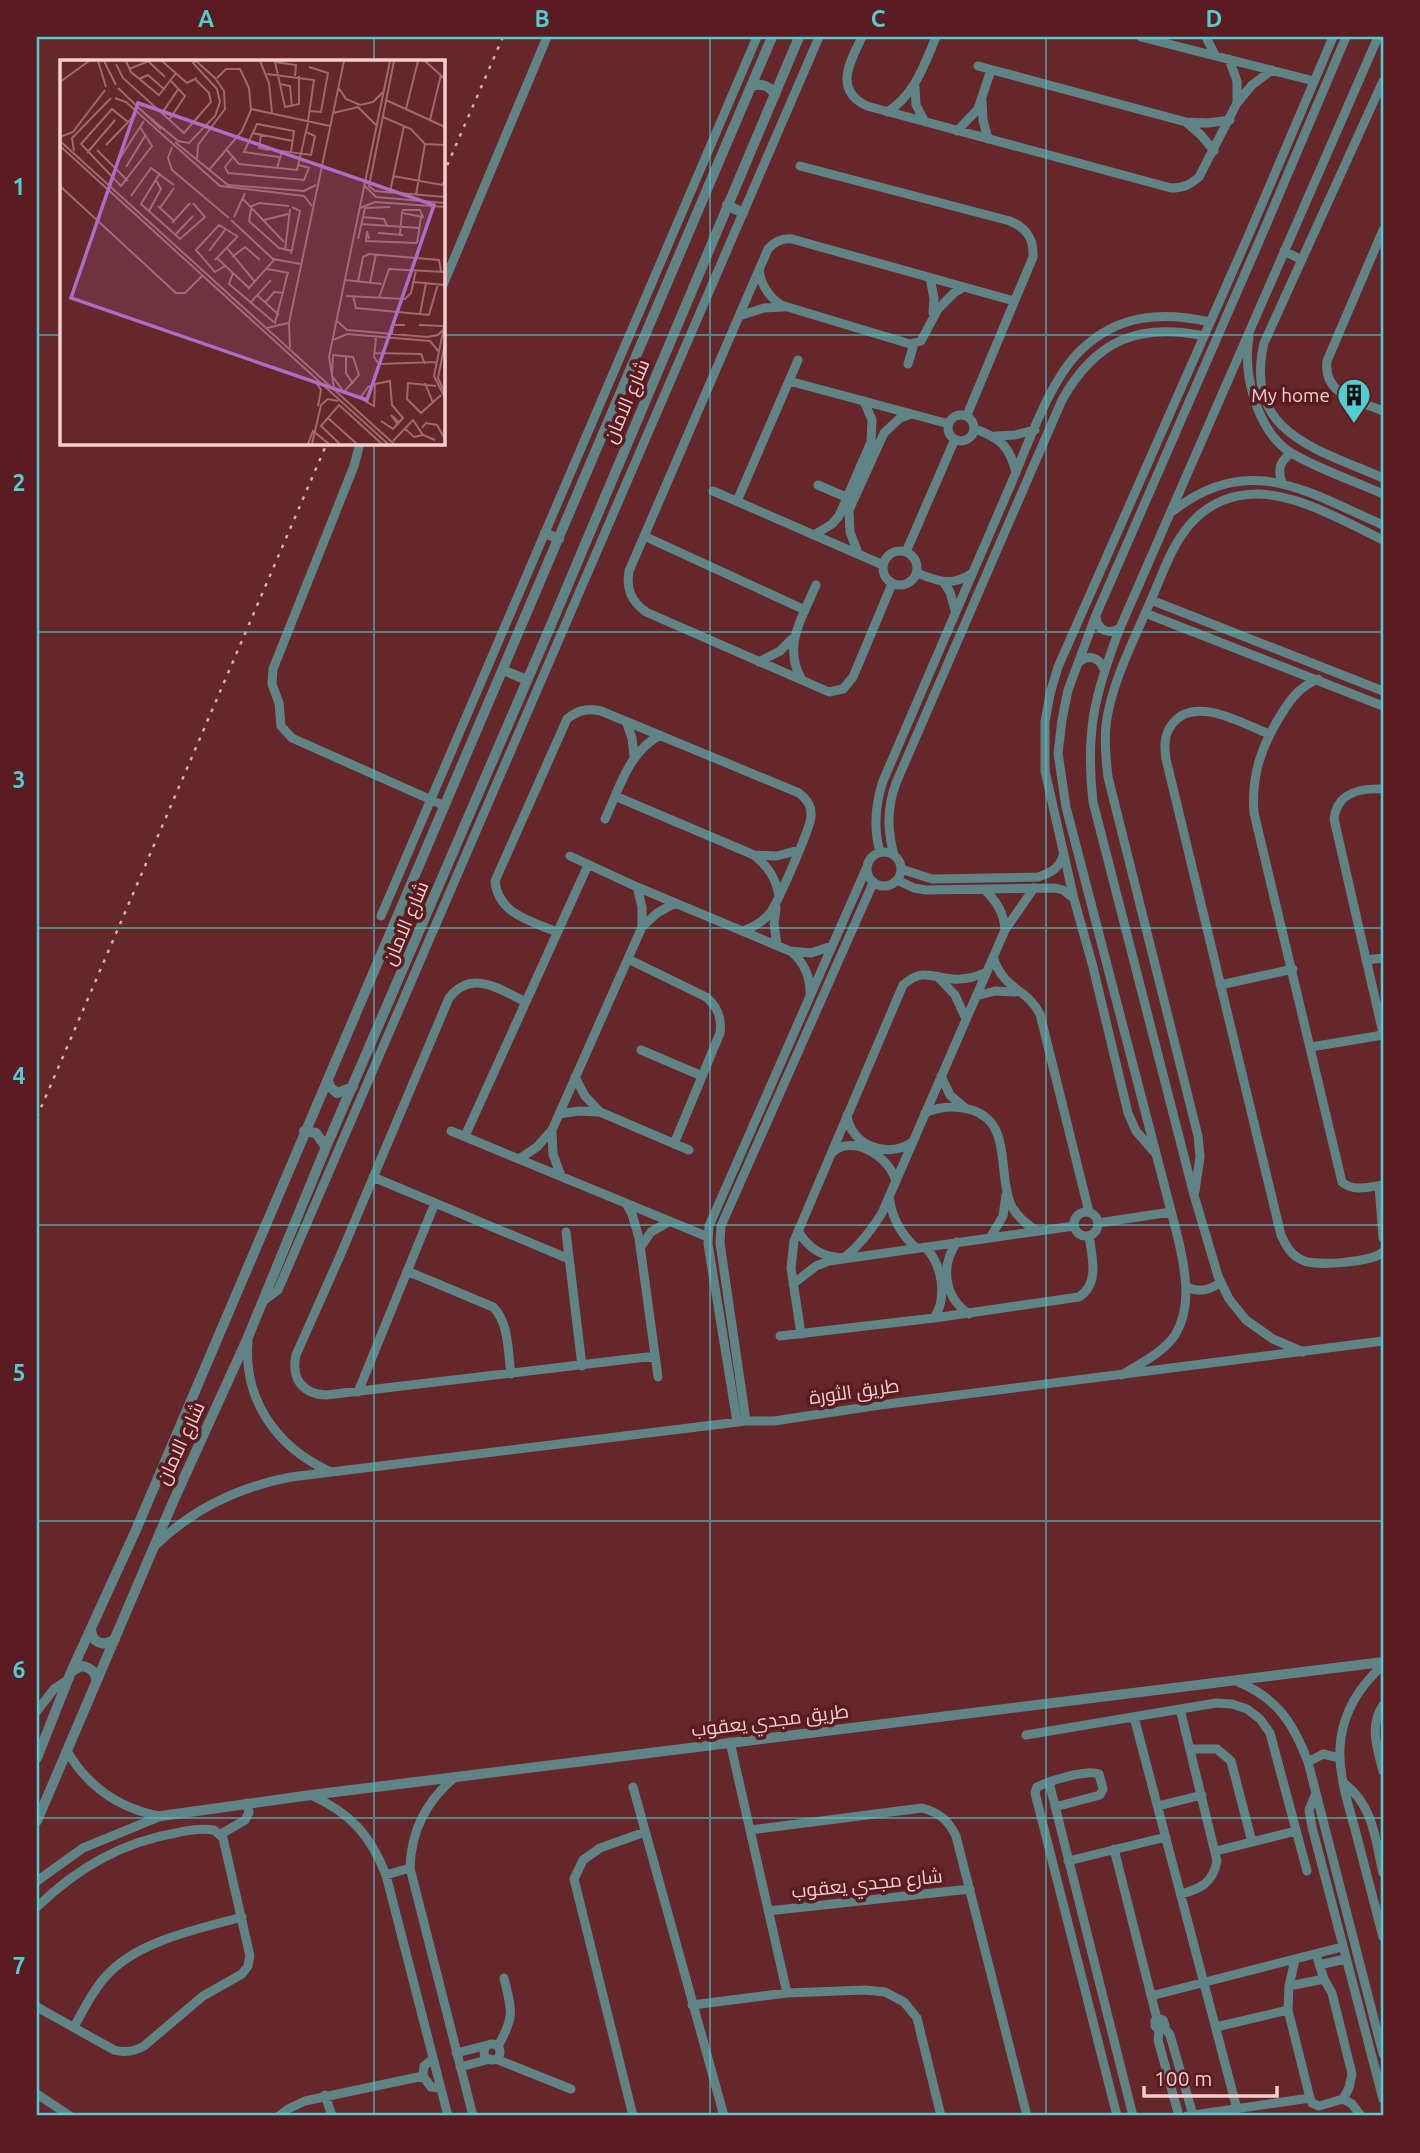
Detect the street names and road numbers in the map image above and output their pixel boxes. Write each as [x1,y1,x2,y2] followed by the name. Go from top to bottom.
[598,356,656,447] street label: شارع الامان
[377,878,435,969] street label: شارع الامان
[808,1374,901,1410] street label: طريق الثورة
[151,1398,211,1489] street label: شارع الامان
[690,1699,850,1745] street label: طريق مجدي يعقوب
[790,1864,944,1906] street label: شارع مجدي يعقوب

